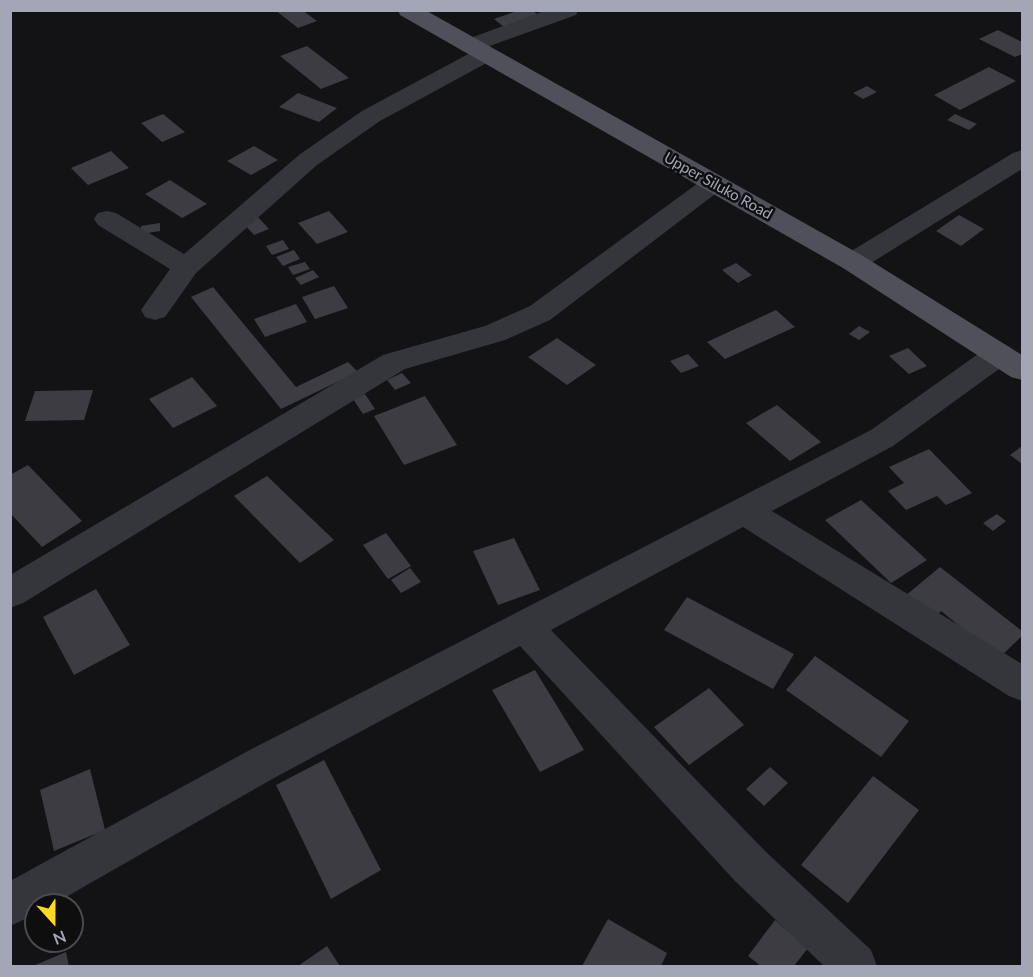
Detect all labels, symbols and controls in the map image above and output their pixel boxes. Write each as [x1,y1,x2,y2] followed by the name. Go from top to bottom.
[661,149,775,223] street label: Upper Siluko Road
[24,893,84,953] north arrow
[51,927,69,949] text: N

